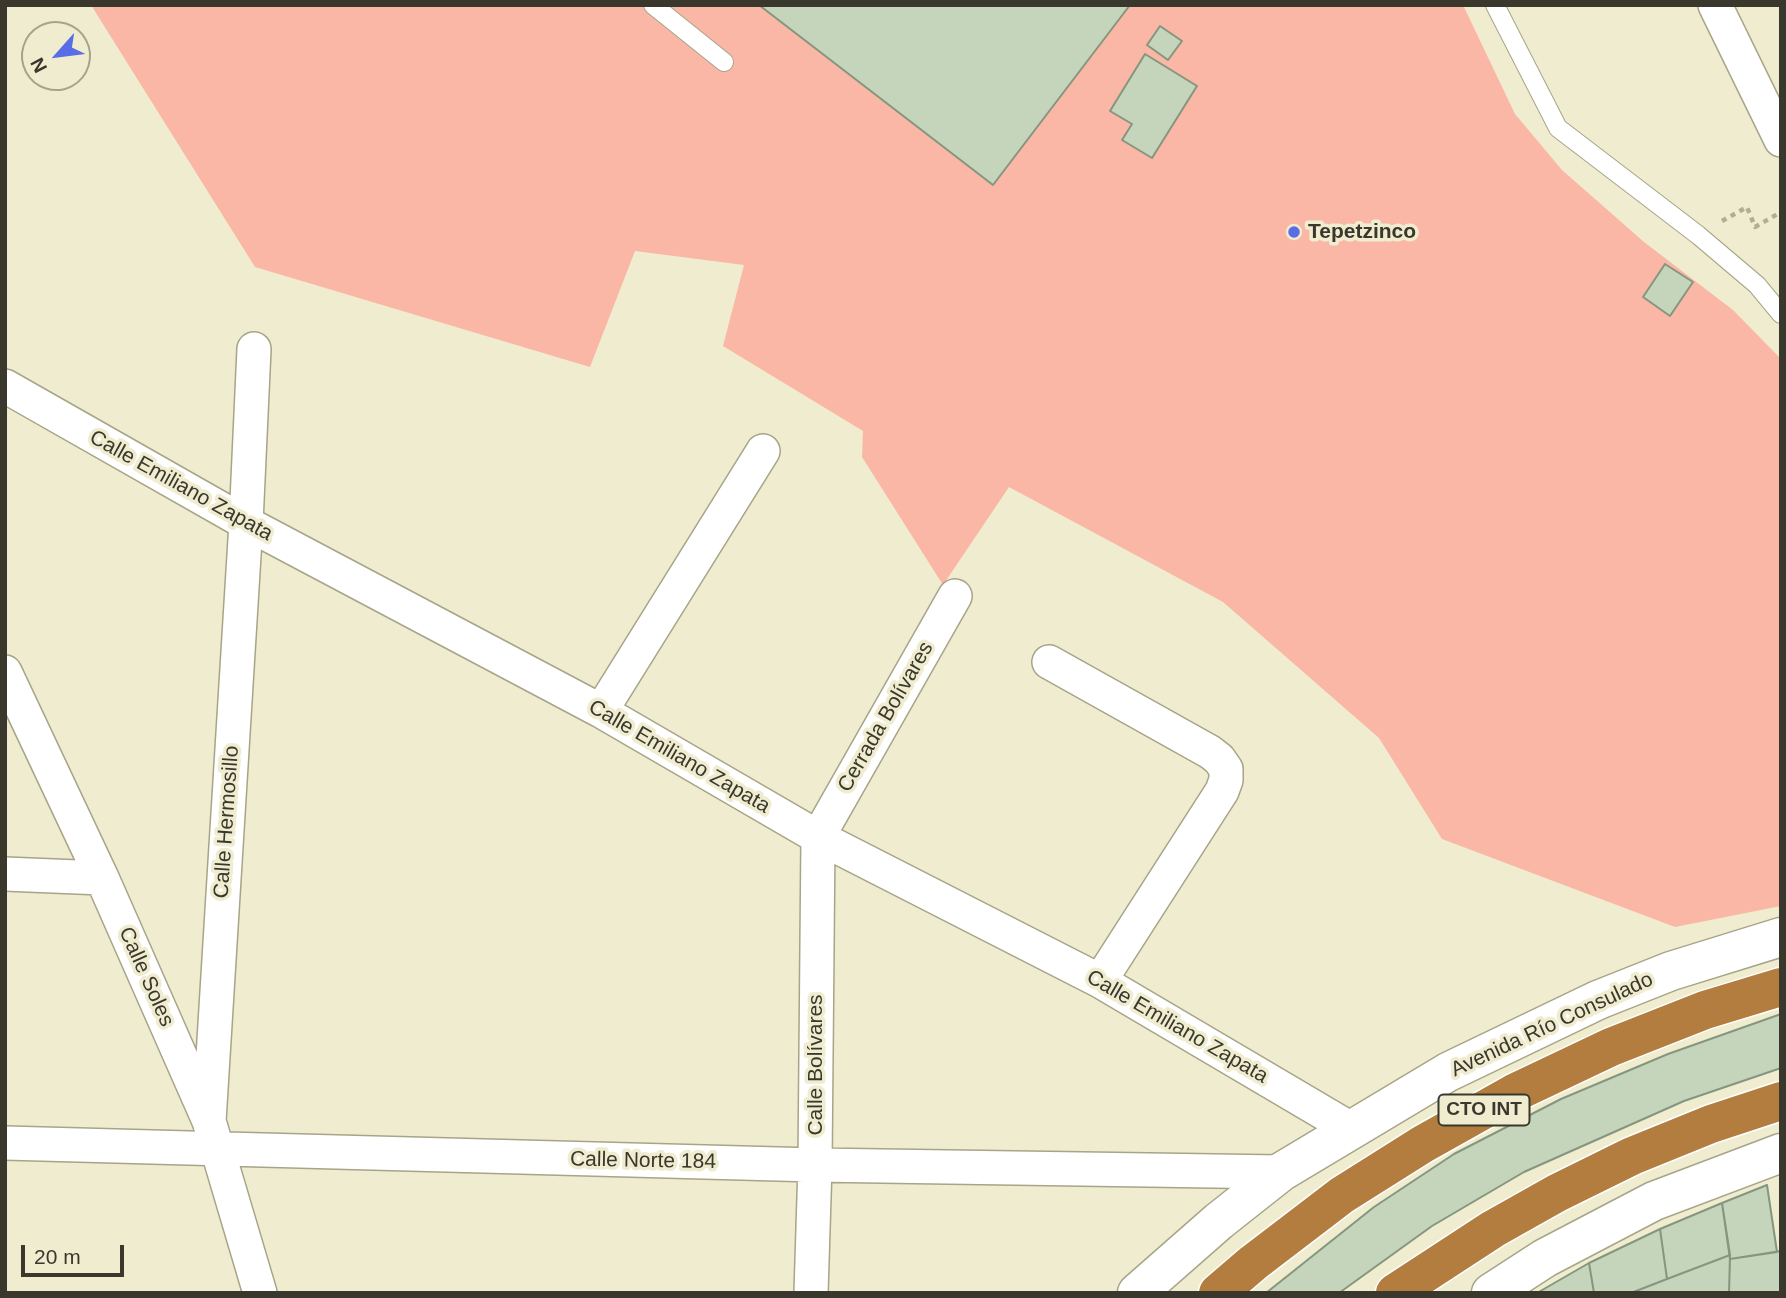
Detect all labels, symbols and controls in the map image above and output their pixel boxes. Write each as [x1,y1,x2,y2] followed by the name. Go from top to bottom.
[21,21,91,91] north arrow
[26,54,51,76] text: N
[1308,219,1416,245] place label: Tepetzinco
[1286,224,1302,240] marker: Tepetzinco
[85,425,277,547] street label: Calle Emiliano Zapata
[833,637,939,797] street label: Cerrada Bolívares
[584,695,774,819] street label: Calle Emiliano Zapata
[209,745,245,899] street label: Calle Hermosillo
[113,923,179,1031] street label: Calle Soles
[1082,965,1272,1089] street label: Calle Emiliano Zapata
[1447,967,1657,1083] street label: Avenida Río Consulado
[803,994,829,1136] street label: Calle Bolívares
[1438,1094,1530,1126] road number: CTO INT
[570,1147,716,1175] street label: Calle Norte 184
[24,1232,128,1276] scale bar
[34,1245,81,1268] text: 20 m

